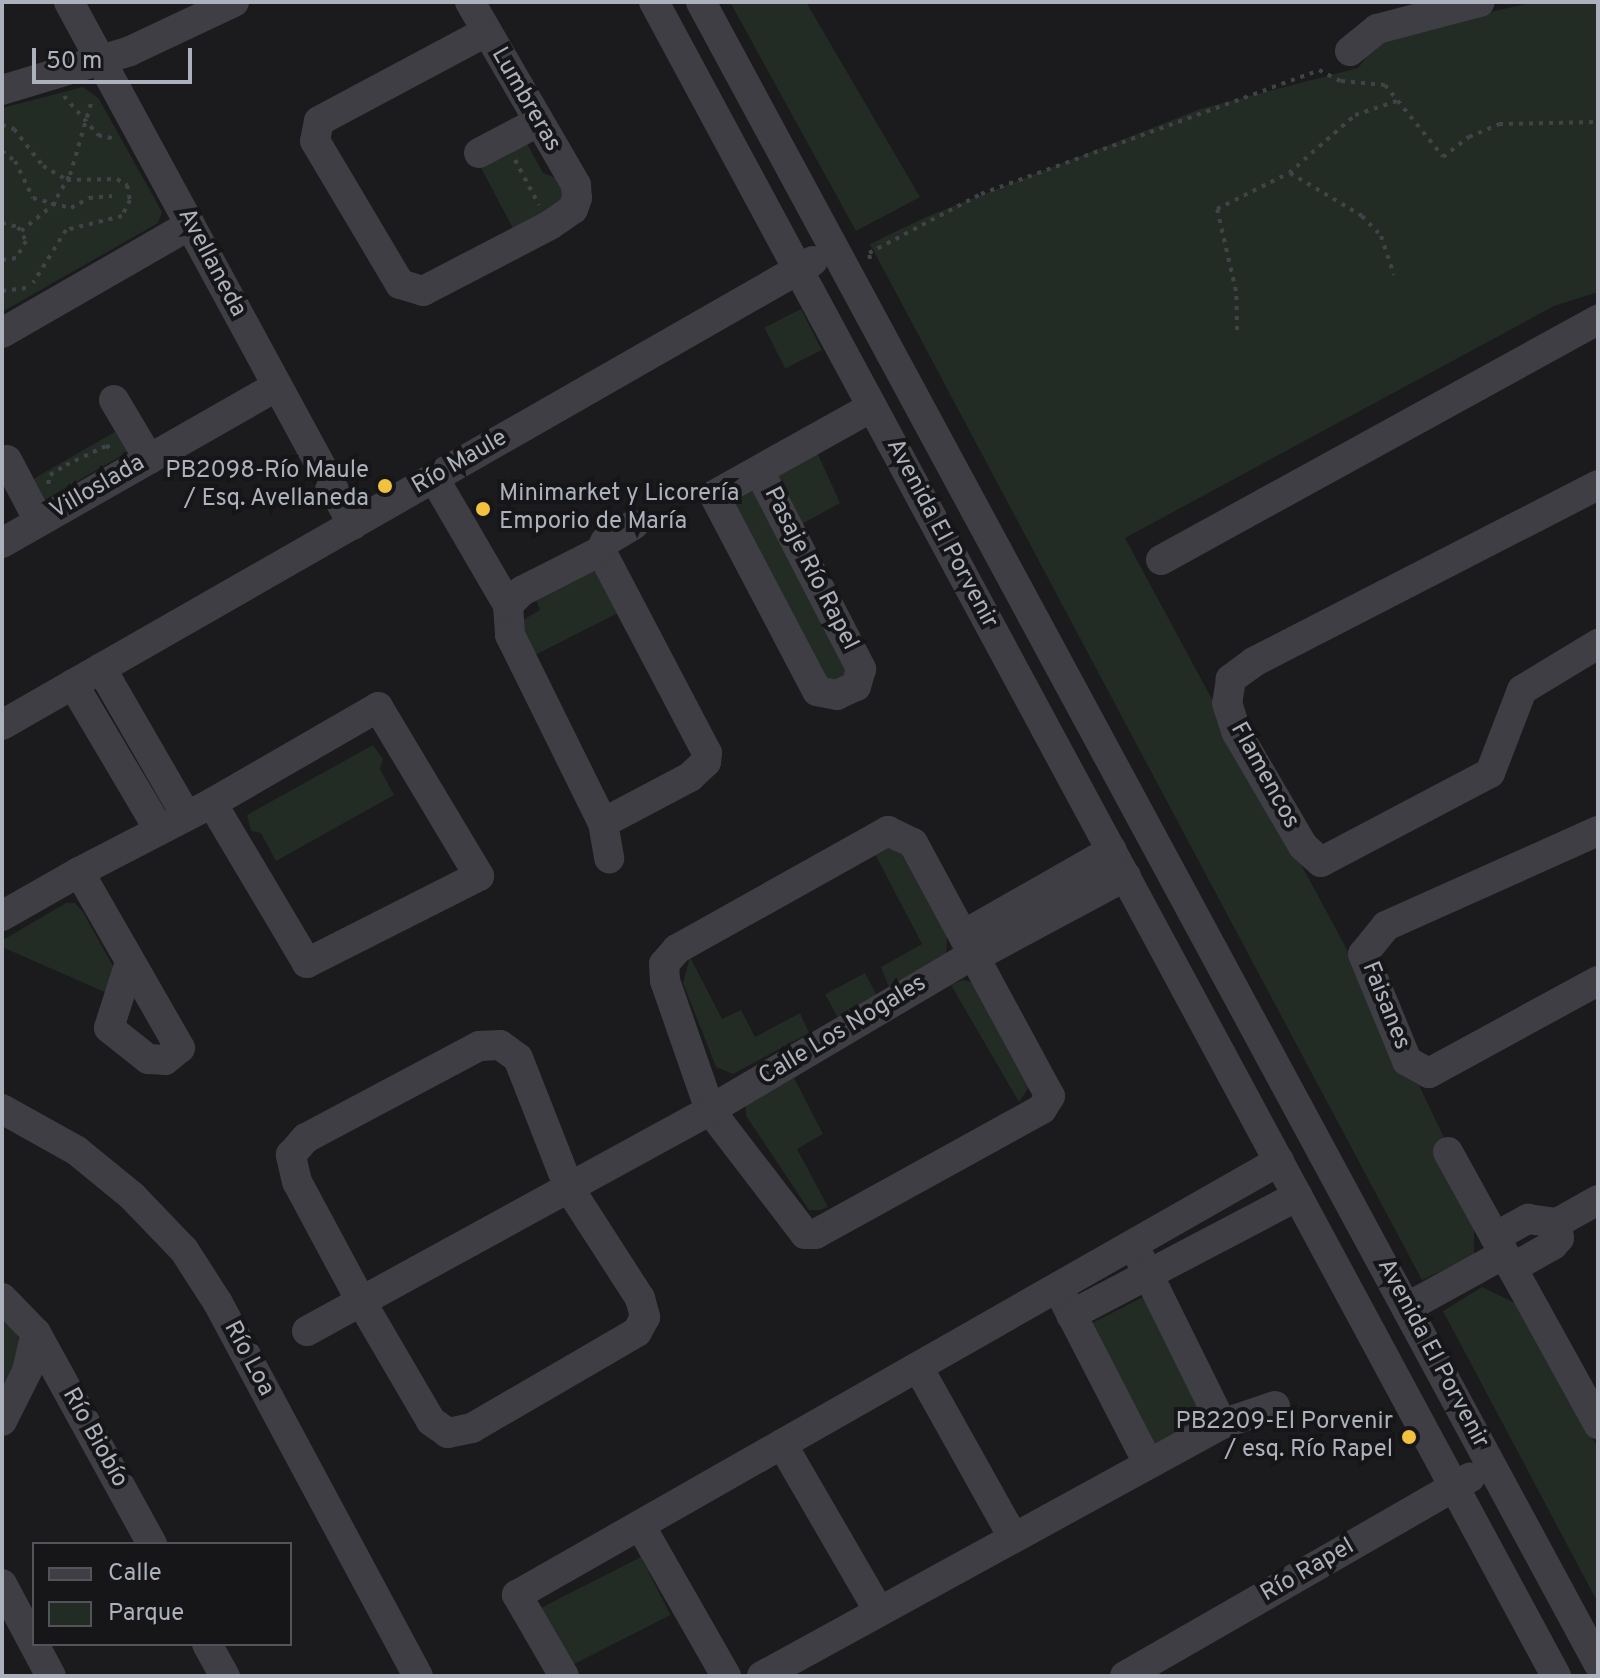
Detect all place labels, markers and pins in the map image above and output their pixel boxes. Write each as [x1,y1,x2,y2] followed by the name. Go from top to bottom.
[165,458,369,514] place label: PB2098-Río Maule / Esq. Avellaneda
[376,477,394,495] marker: PB2098-Río Maule / Esq. Avellaneda
[499,481,739,537] place label: Minimarket y Licorería Emporio de María
[474,500,492,518] marker: Minimarket y Licorería Emporio de María
[1176,1409,1393,1465] place label: PB2209-El Porvenir / esq. Río Rapel
[1400,1428,1418,1446] marker: PB2209-El Porvenir / esq. Río Rapel

